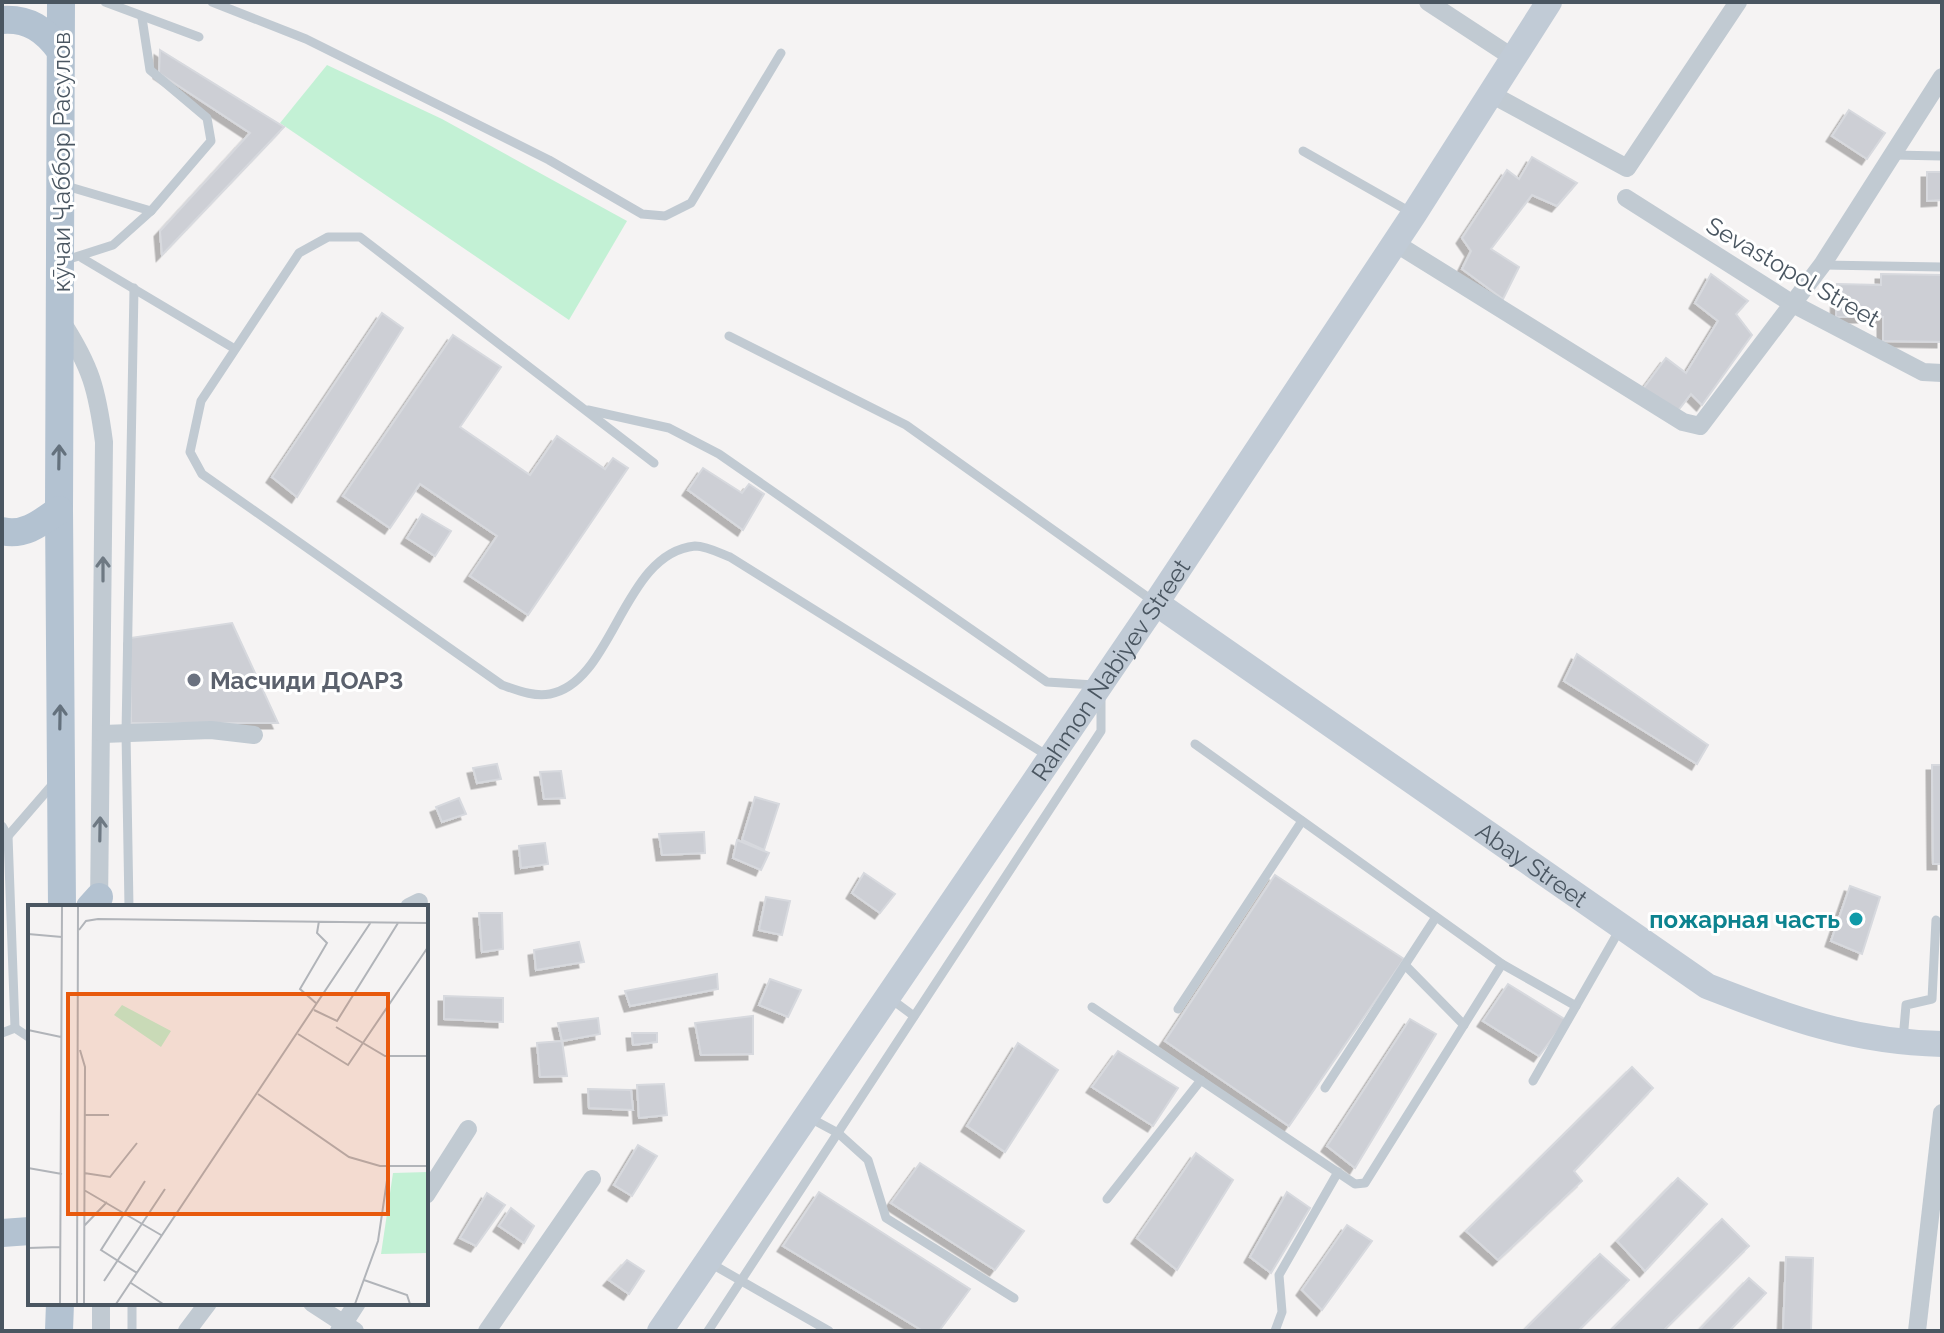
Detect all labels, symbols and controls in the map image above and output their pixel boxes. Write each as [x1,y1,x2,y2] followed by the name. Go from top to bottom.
[47,32,76,292] street label: кӯчаи Ҷаббор Расулов
[1701,211,1885,333] street label: Sevastopol Street
[52,444,67,471] one-way arrow
[1025,553,1196,786] street label: Rahmon Nabiyev Street
[95,556,111,583] one-way arrow
[210,666,403,695] place label: Масчиди ДОАРЗ
[185,671,203,689] marker: Масчиди ДОАРЗ
[53,704,68,731] one-way arrow
[93,816,108,843] one-way arrow
[1471,816,1593,913] street label: Abay Street
[28,905,428,1305] inset map
[1649,905,1840,934] place label: пожарная часть
[1847,910,1865,928] marker: пожарная часть

